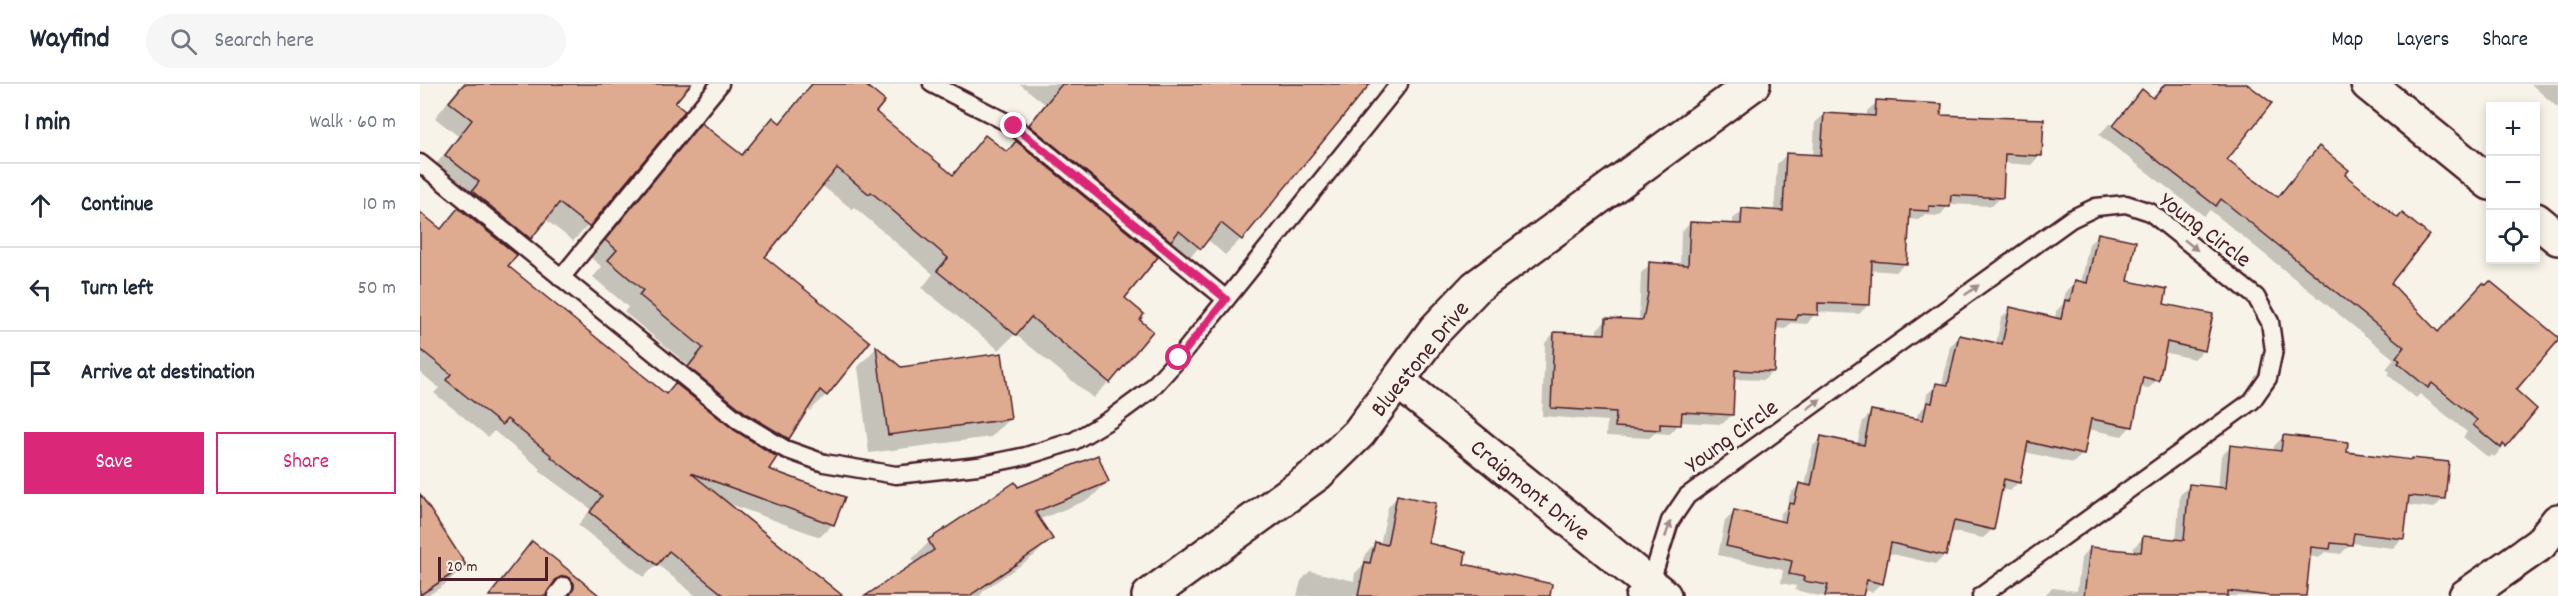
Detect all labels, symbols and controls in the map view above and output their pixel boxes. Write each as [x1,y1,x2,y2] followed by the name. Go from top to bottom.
[146,14,566,68] search box
[30,21,110,61] text: Wayfind
[167,25,200,58] icon: search
[215,26,314,57] text: Search here
[2332,26,2363,56] text: Map
[2396,26,2449,56] text: Layers
[2482,26,2528,56] text: Share
[2486,102,2540,264] map controls
[2486,102,2540,156] button: +
[24,105,70,142] text: 1 min
[309,109,396,137] text: Walk · 60 m
[1000,112,1026,138] route end
[2486,156,2540,210] button: −
[2151,185,2258,277] street label: Young Circle
[24,189,57,222] icon: ahead
[81,190,153,221] text: Continue
[362,191,396,219] text: 10 m
[2486,210,2540,264] button: locate
[2183,238,2198,251] one-way arrow
[24,273,57,306] icon: left
[81,274,153,305] text: Turn left
[358,275,396,303] text: 50 m
[1965,285,1980,297] one-way arrow
[1364,294,1479,425] street label: Bluestone Drive
[1165,344,1191,370] route start
[24,357,57,390] icon: arrive
[81,358,255,389] text: Arrive at destination
[1679,392,1786,483] street label: Young Circle
[1806,399,1822,411] one-way arrow
[24,432,204,494] button: Save
[216,432,396,494] button: Share
[1462,432,1596,550] street label: Craigmont Drive
[1663,520,1673,538] one-way arrow
[438,554,548,582] scale bar
[447,556,477,579] text: 20 m

